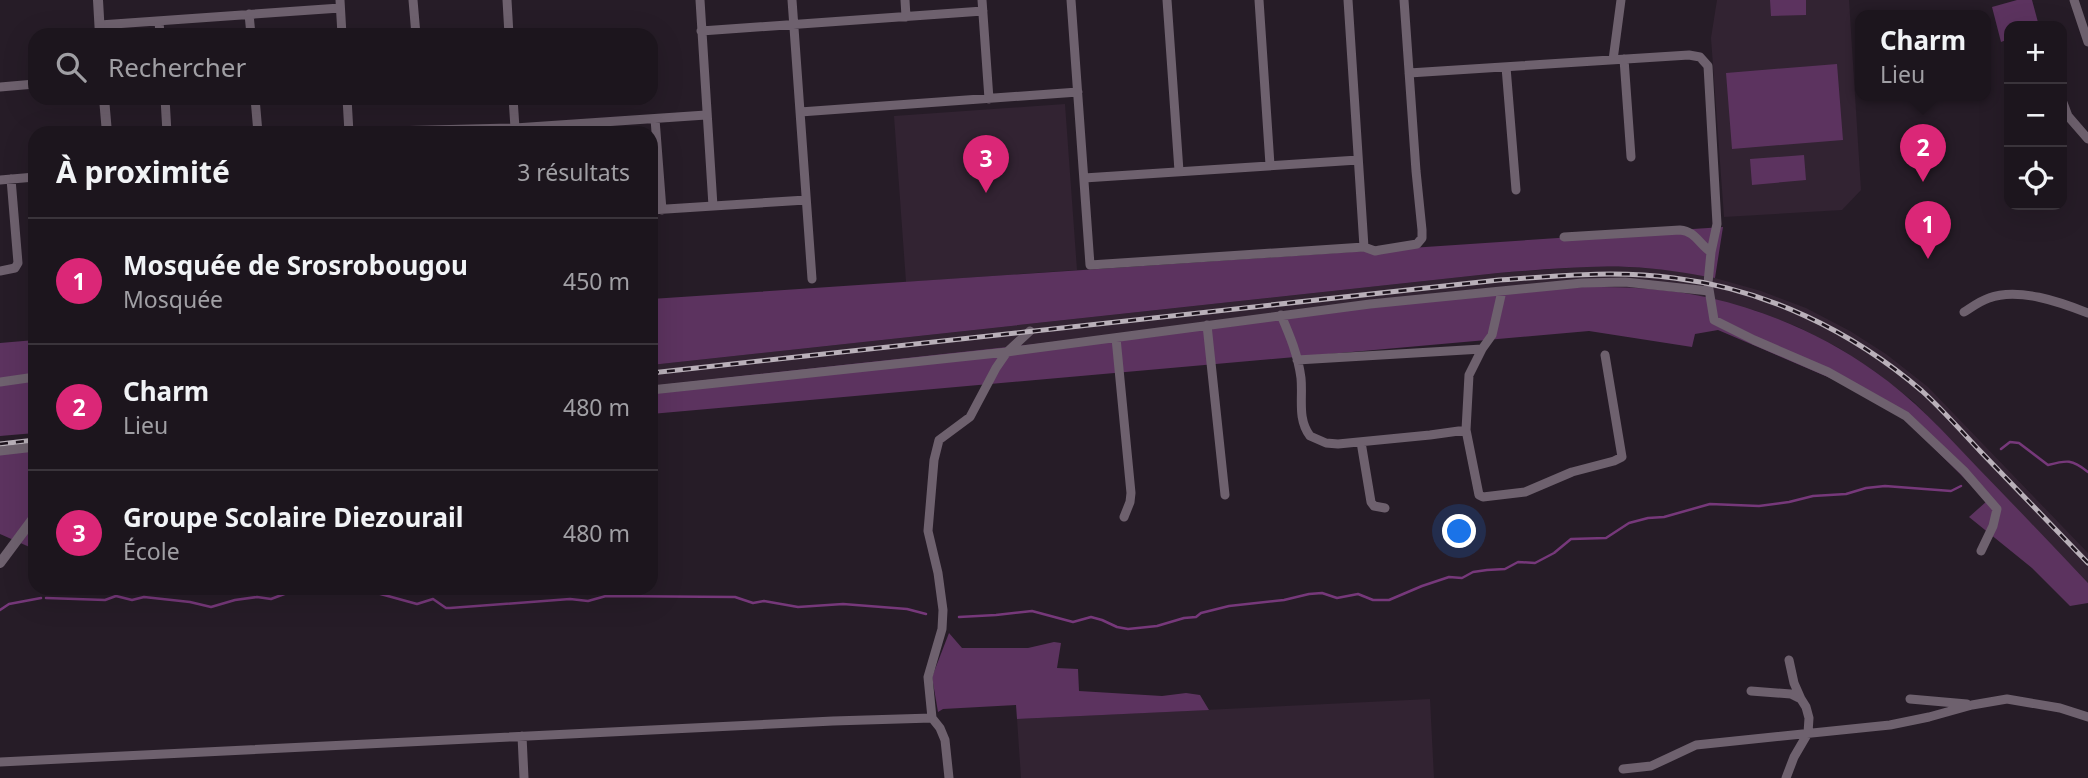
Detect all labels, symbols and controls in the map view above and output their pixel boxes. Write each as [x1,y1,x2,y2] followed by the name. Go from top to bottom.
[1855,10,1991,101] popup
[2004,21,2067,210] map controls
[2004,21,2067,84] button: +
[1880,22,1966,58] text: Charm
[28,28,658,105] search box
[52,48,90,86] icon: search
[108,49,246,85] text: Rechercher
[1880,58,1925,90] text: Lieu
[2004,84,2067,147] button: −
[1900,124,1946,182] pin: 2
[963,135,1009,193] pin: 3
[2004,147,2067,210] button: locate
[56,151,230,192] text: À proximité
[517,156,630,188] text: 3 résultats
[1905,201,1951,259] pin: 1
[123,247,468,283] text: Mosquée de Srosrobougou
[72,265,86,297] text: 1
[563,265,630,297] text: 450 m
[123,283,223,315] text: Mosquée
[123,373,209,409] text: Charm
[72,391,86,423] text: 2
[563,391,630,423] text: 480 m
[123,409,168,441] text: Lieu
[123,499,464,535] text: Groupe Scolaire Diezourail
[1442,514,1476,548] your location
[72,517,86,549] text: 3
[563,517,630,549] text: 480 m
[123,535,180,567] text: École

